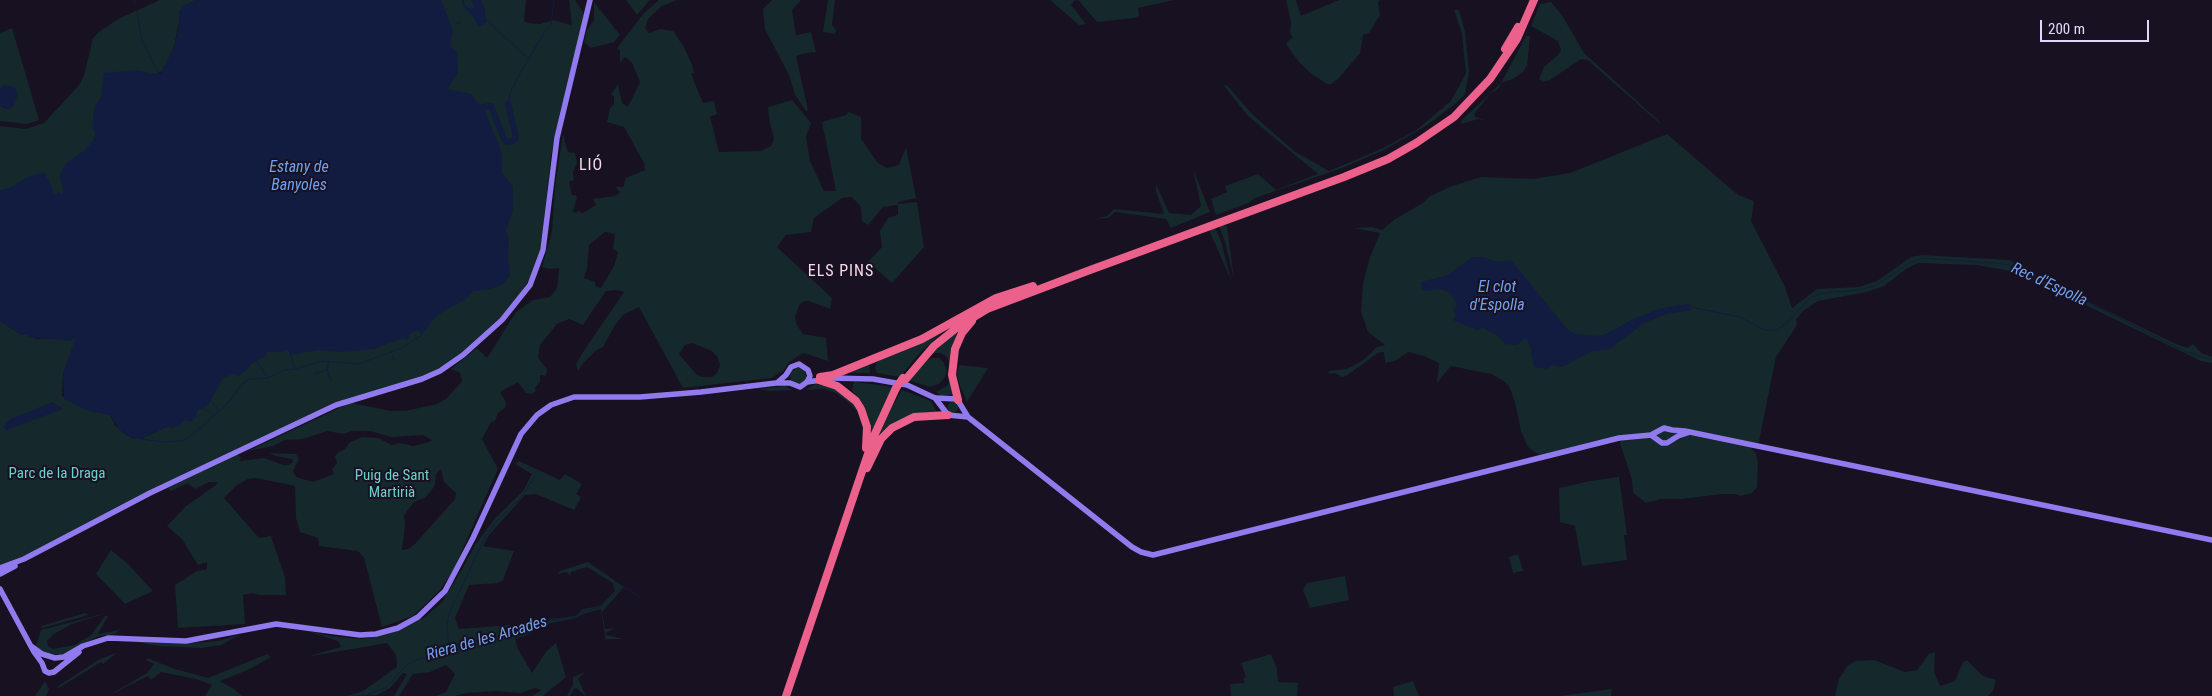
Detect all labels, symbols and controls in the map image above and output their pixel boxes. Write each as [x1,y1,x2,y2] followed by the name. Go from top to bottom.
[2042,10,2151,42] scale bar
[2048,20,2085,38] text: 200 m
[579,156,603,176] district label: LIÓ
[269,158,329,196] water label: Estany de Banyoles
[2008,259,2090,311] water label: Rec d'Espolla
[807,262,875,282] district label: ELS PINS
[1469,278,1525,316] water label: El clot d'Espolla
[9,465,105,483] park label: Parc de la Draga
[355,467,429,502] park label: Puig de Sant Martirià
[424,613,550,665] water label: Riera de les Arcades

